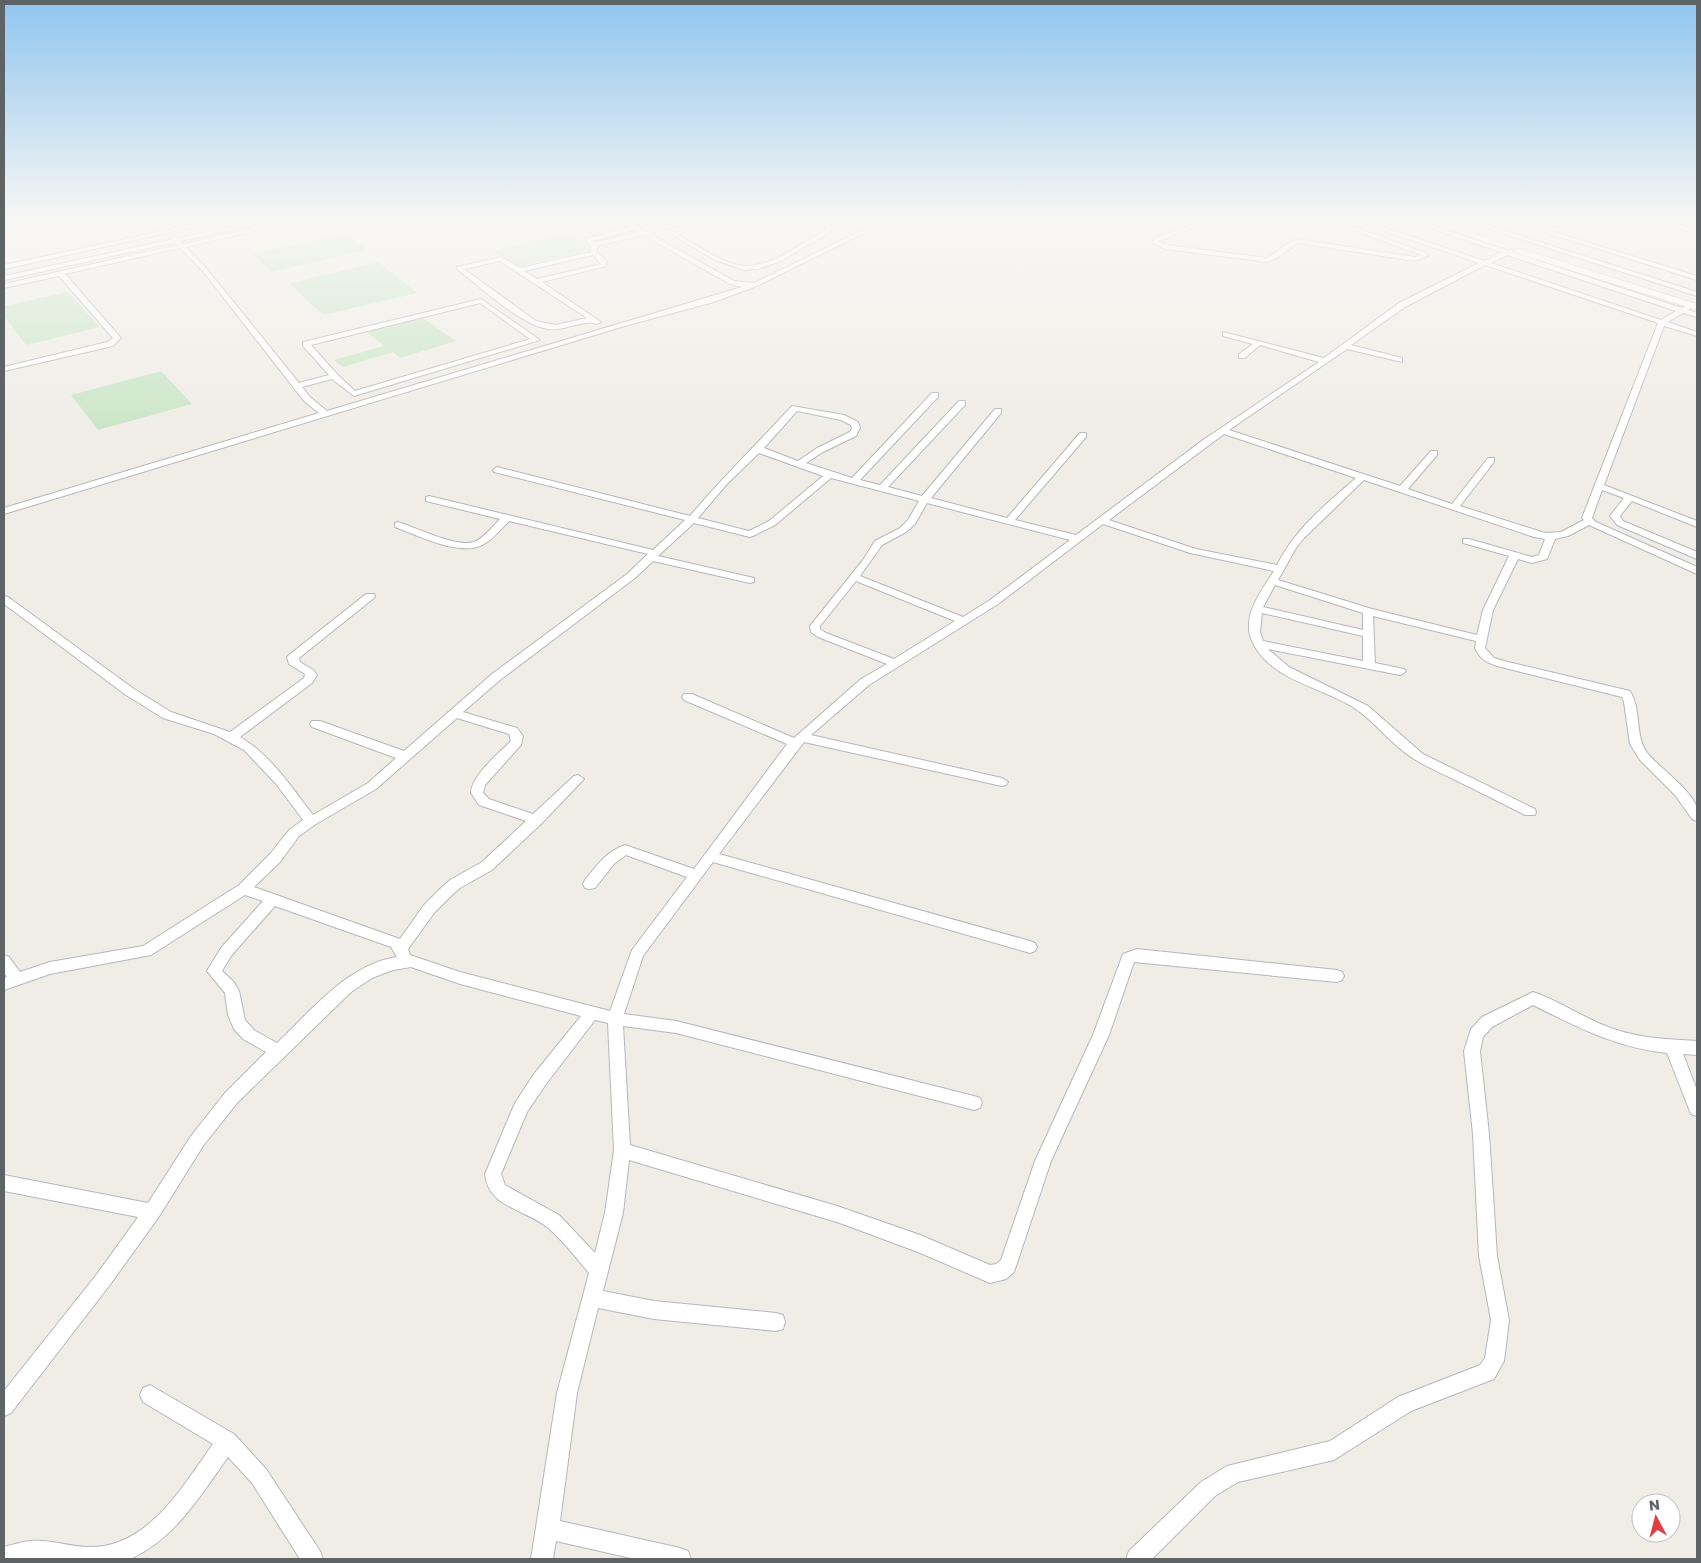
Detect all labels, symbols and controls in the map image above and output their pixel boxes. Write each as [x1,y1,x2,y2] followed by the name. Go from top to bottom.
[1631,1493,1681,1543] north arrow
[1648,1495,1661,1516] text: N

